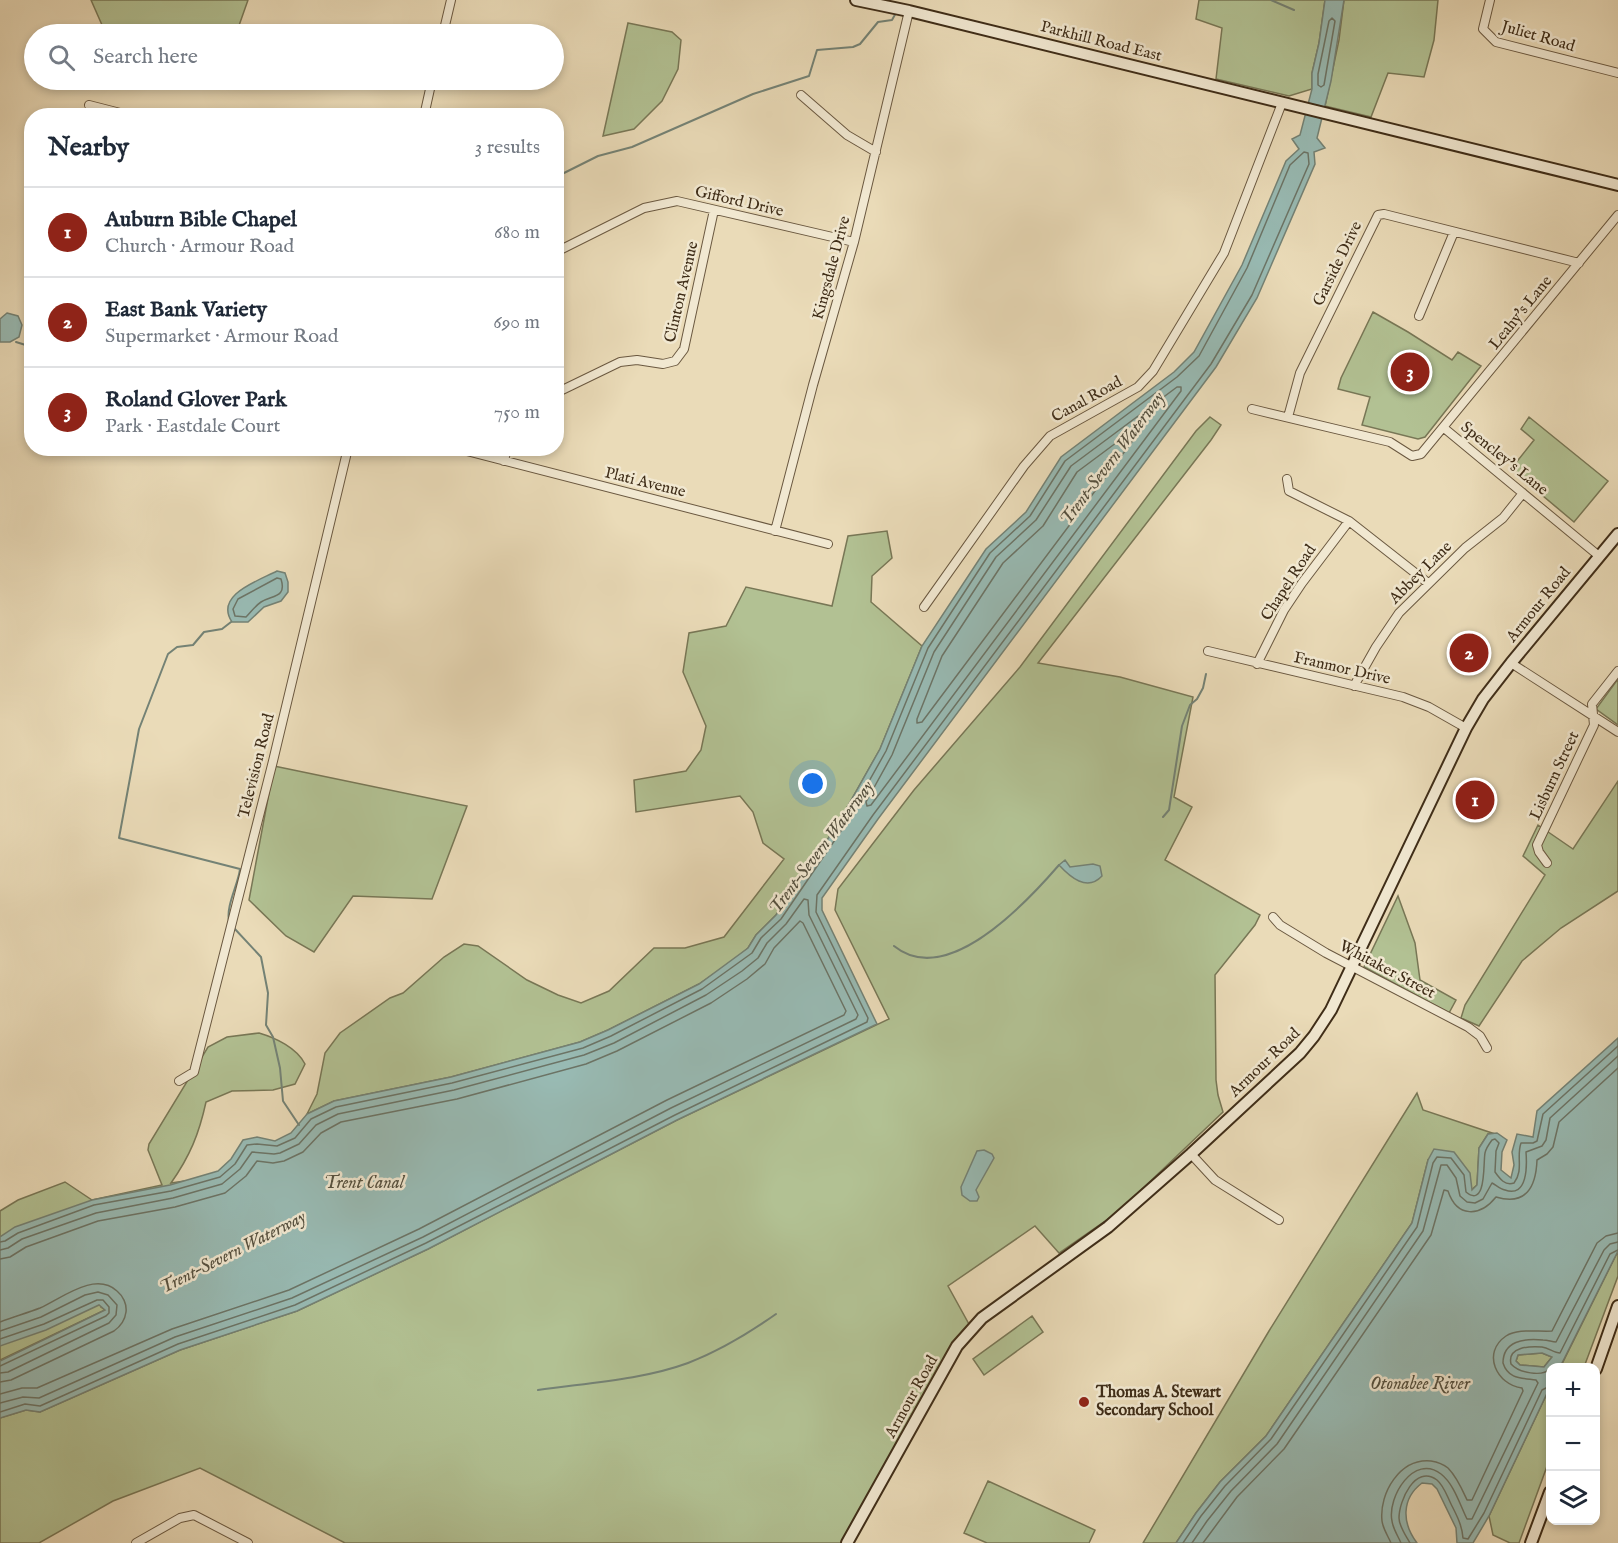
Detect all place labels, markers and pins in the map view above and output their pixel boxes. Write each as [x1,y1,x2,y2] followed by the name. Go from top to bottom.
[1390,350,1430,394] pin: 3
[1450,630,1488,676] pin: 2
[1456,778,1494,822] pin: 1
[1095,1383,1222,1421] place label: Thomas A. Stewart Secondary School
[1077,1395,1091,1409] marker: Thomas A. Stewart Secondary School

